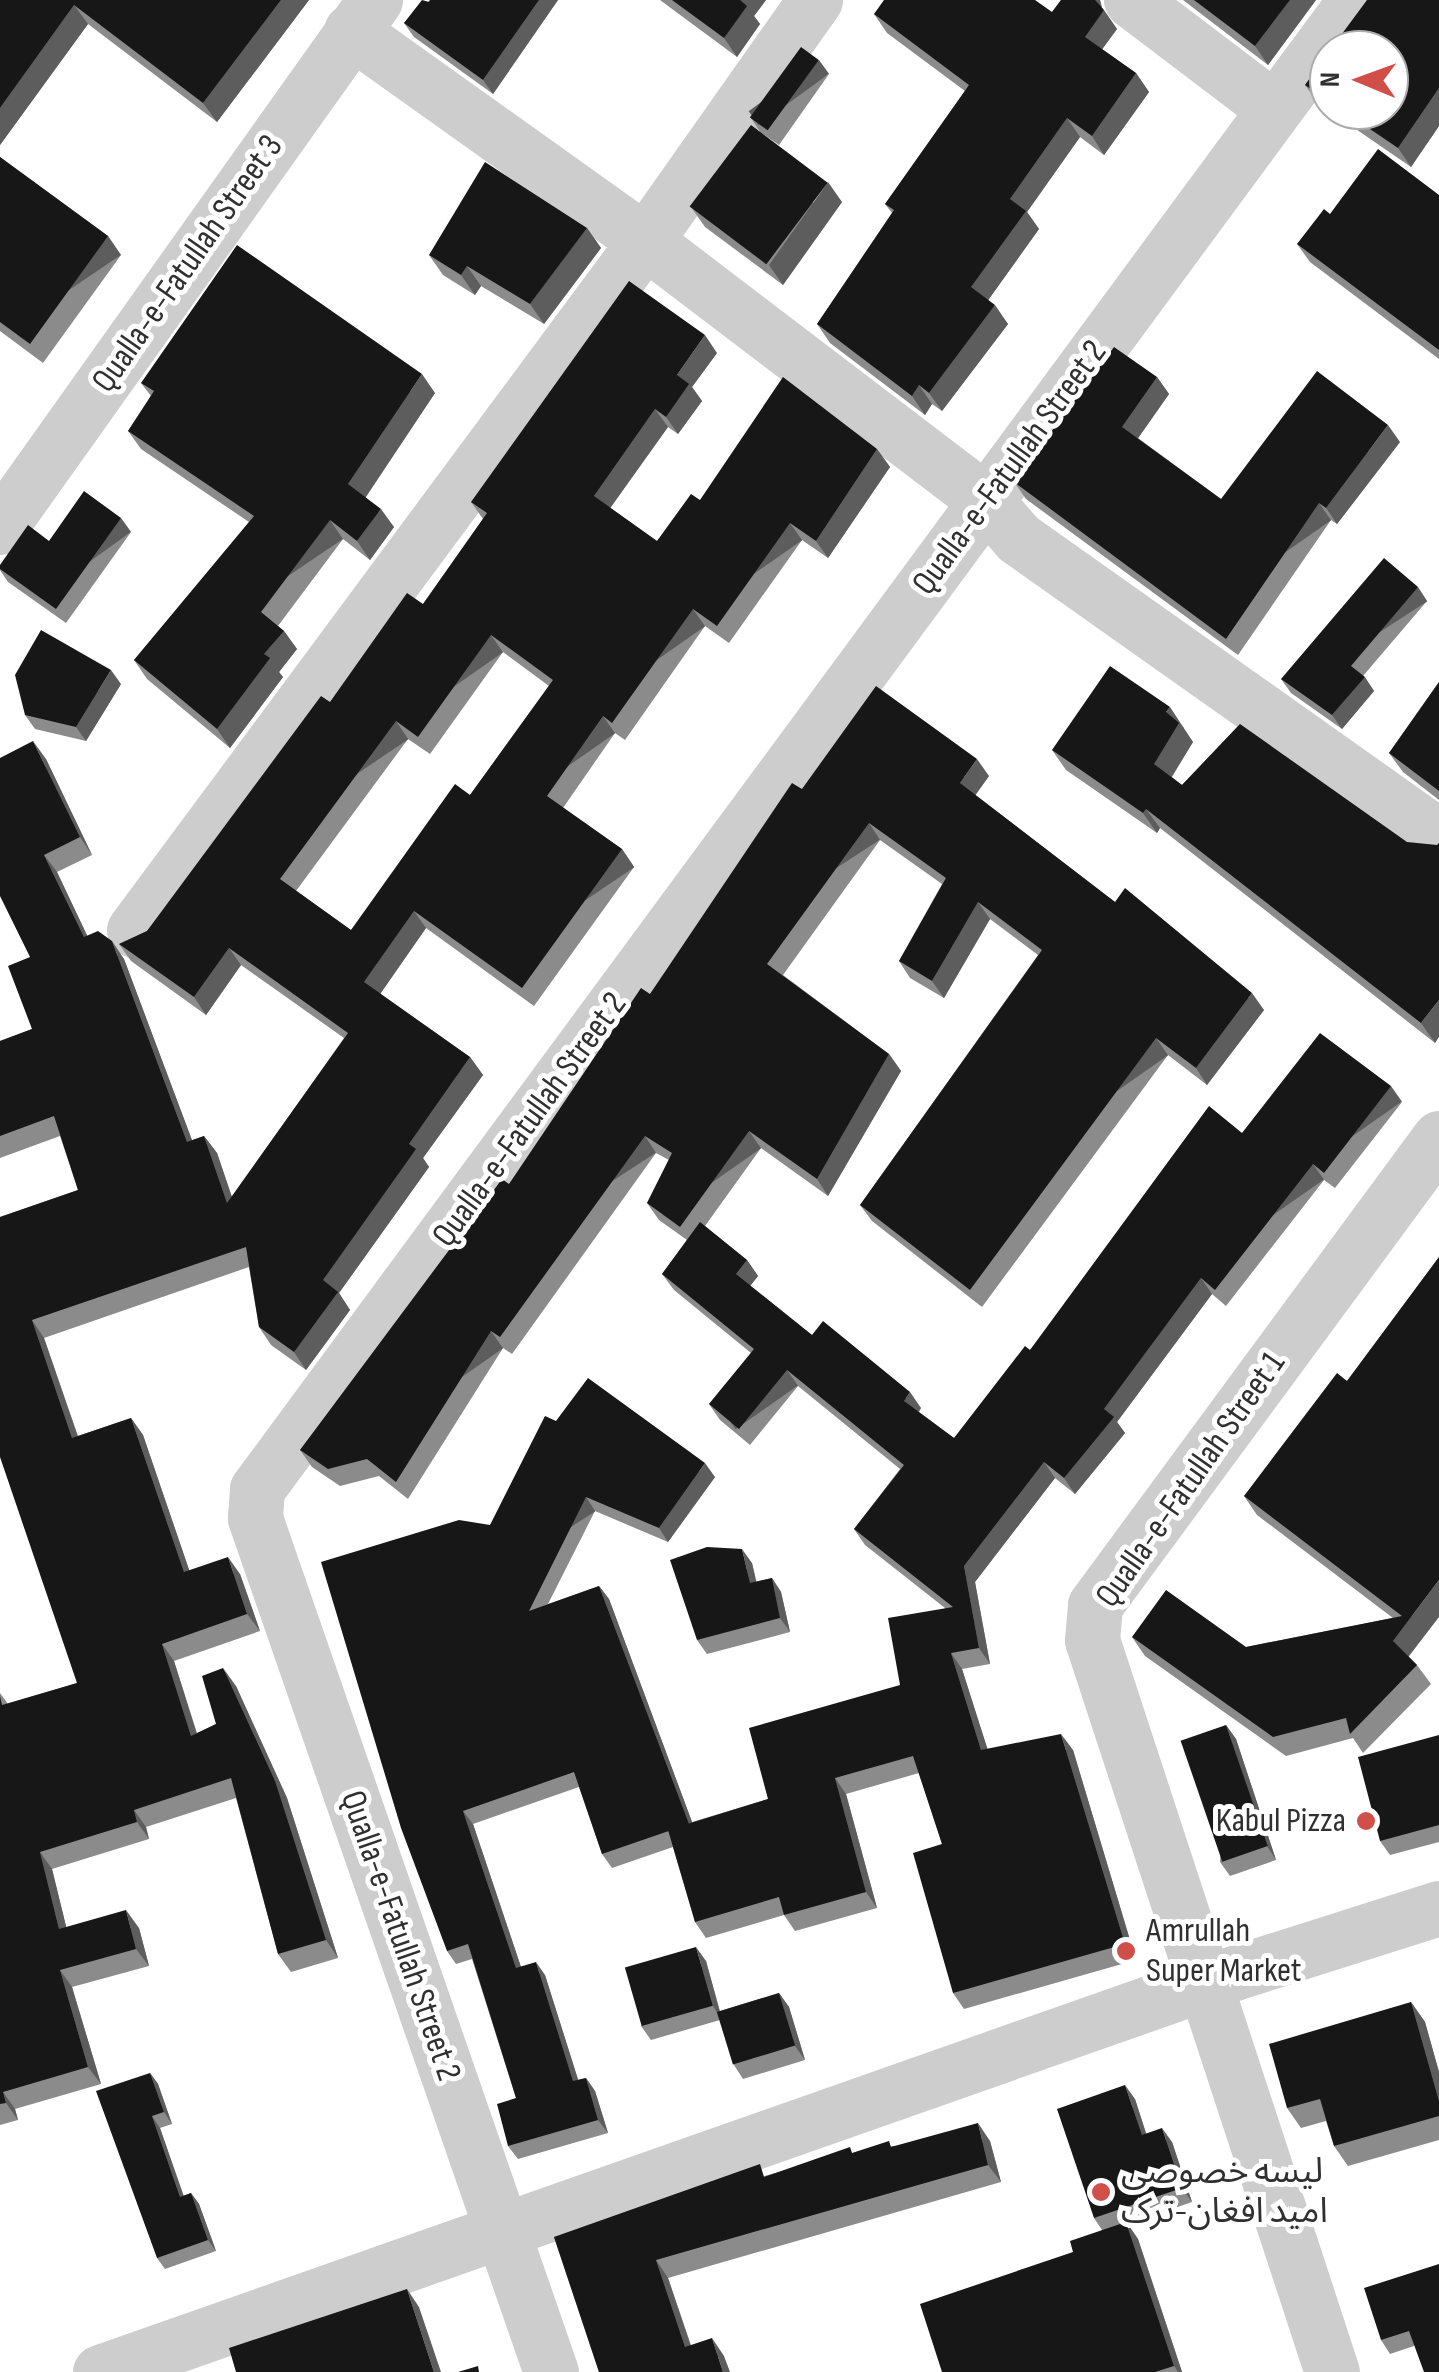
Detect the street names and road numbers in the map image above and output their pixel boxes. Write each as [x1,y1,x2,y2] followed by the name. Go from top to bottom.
[84,127,292,401] street label: Qualla-e-Fatullah Street 3
[904,333,1116,603] street label: Qualla-e-Fatullah Street 2
[424,985,636,1255] street label: Qualla-e-Fatullah Street 2
[1087,1344,1295,1616] street label: Qualla-e-Fatullah Street 1
[331,1785,469,2087] street label: Qualla-e-Fatullah Street 2

